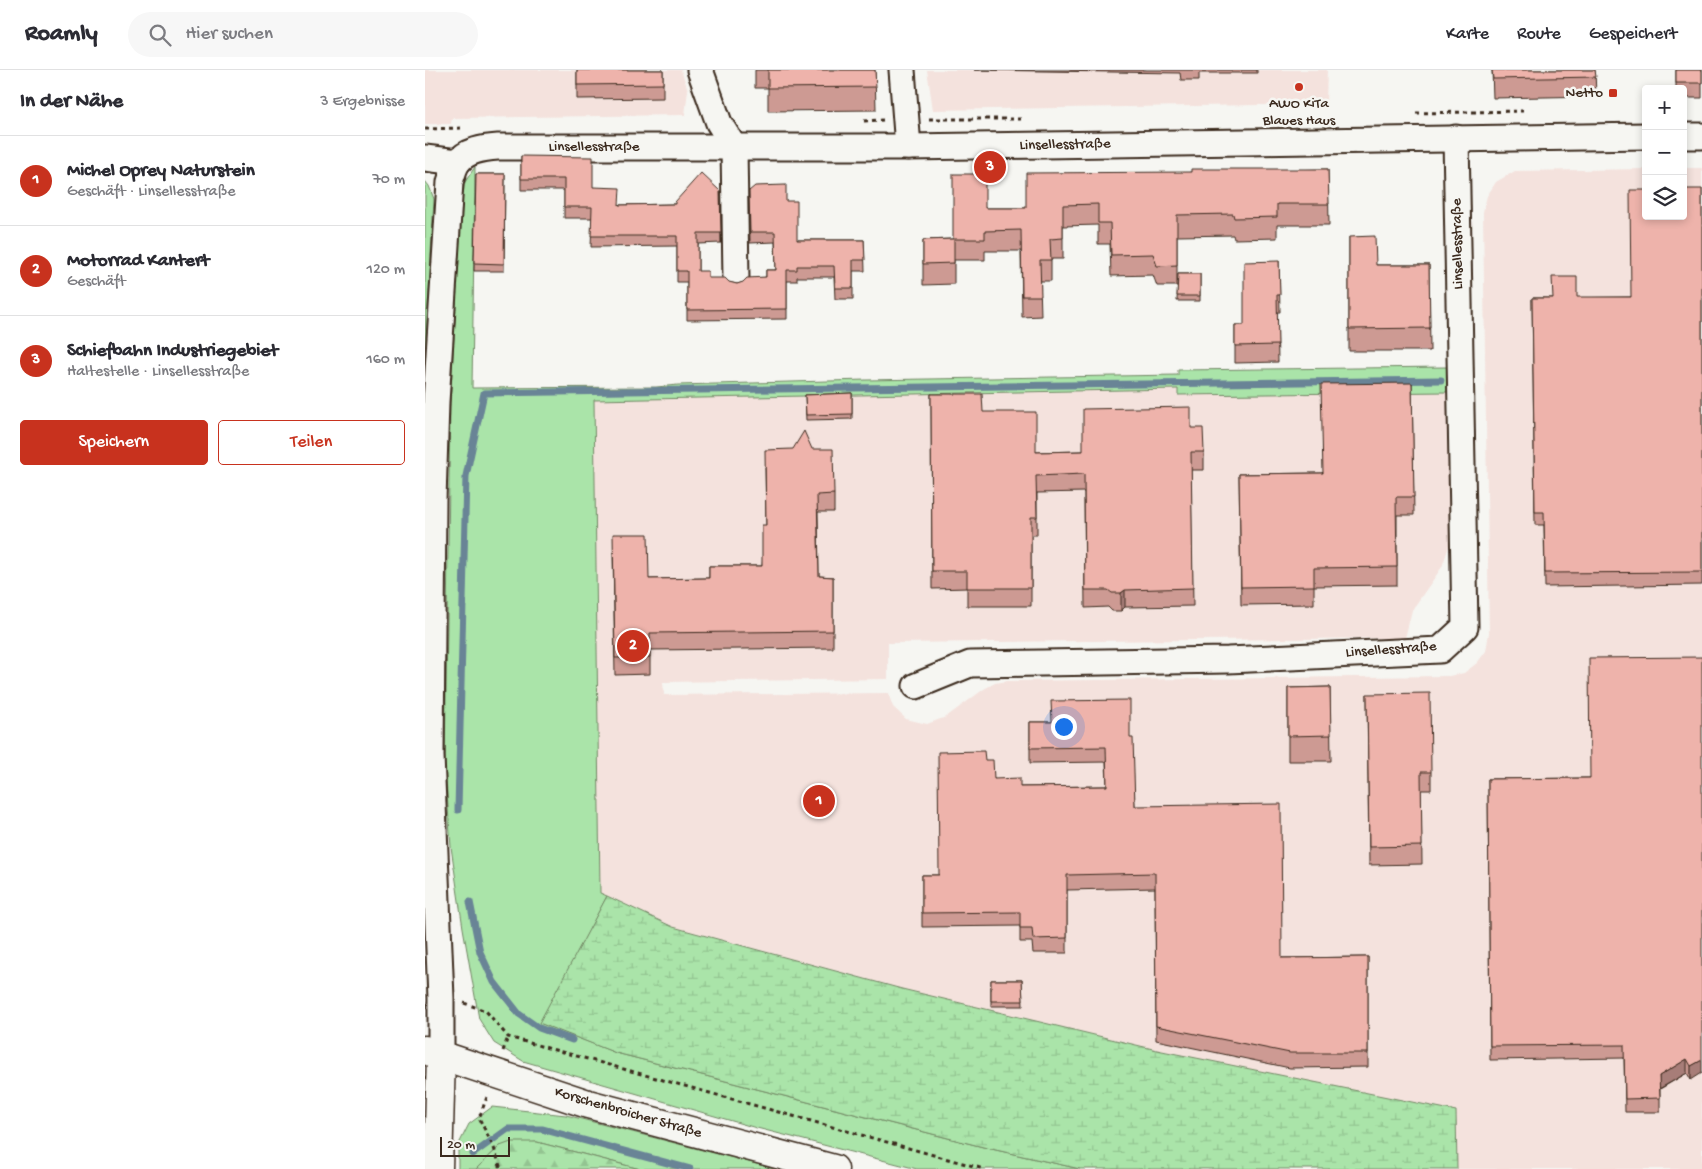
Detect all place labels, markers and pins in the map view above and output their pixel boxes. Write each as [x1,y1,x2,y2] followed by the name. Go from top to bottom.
[1293,81,1305,93] marker: AWO KiTa Blaues Haus
[1565,84,1603,102] place label: Netto
[1607,87,1619,99] marker: Netto
[1262,95,1336,130] place label: AWO KiTa Blaues Haus
[974,148,1006,186] pin: 3
[617,627,649,665] pin: 2
[803,782,835,820] pin: 1

